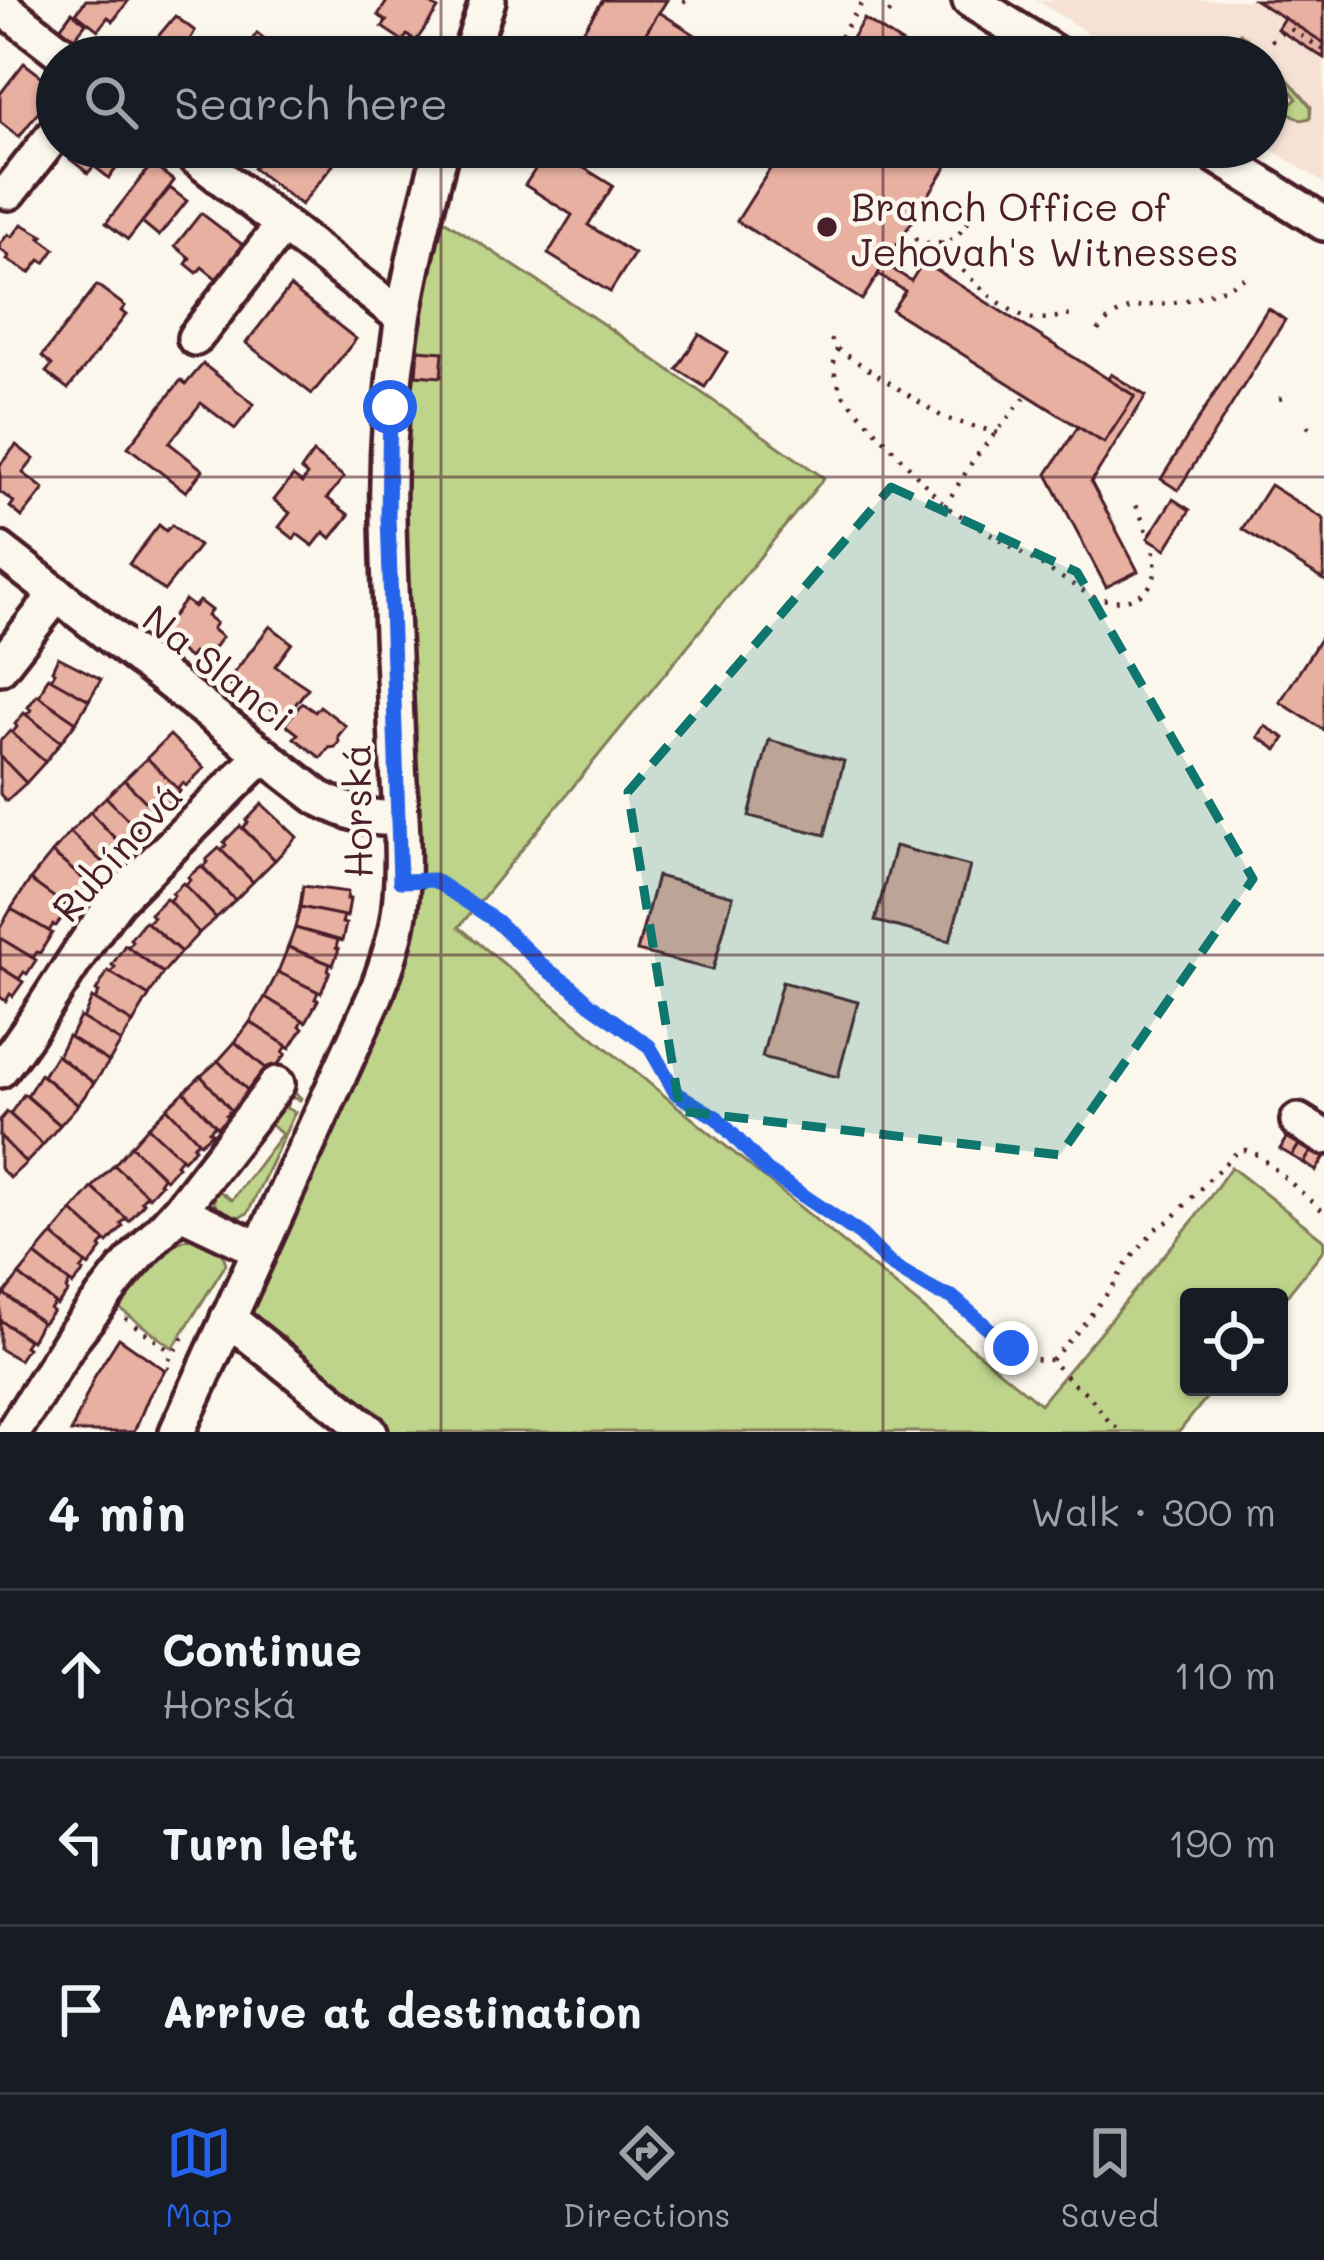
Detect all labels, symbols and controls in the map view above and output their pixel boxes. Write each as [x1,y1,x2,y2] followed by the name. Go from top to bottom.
[36,36,1288,168] search box
[78,69,144,135] icon: search
[174,73,448,131] text: Search here
[851,180,1239,276] place label: Branch Office of Jehovah's Witnesses
[814,214,840,240] marker: Branch Office of Jehovah's Witnesses
[363,380,417,434] route start
[133,592,305,742] street label: Na Slanci
[329,743,383,879] street label: Horská
[40,770,192,932] street label: Rubínová
[1180,1288,1288,1396] map controls
[1180,1288,1288,1396] button: locate
[984,1321,1038,1375] route end
[48,1477,186,1544] text: 4 min
[1030,1485,1276,1536] text: Walk · 300 m
[162,1619,362,1677] text: Continue
[48,1641,114,1707] icon: ahead
[1174,1648,1276,1699] text: 110 m
[162,1677,296,1728] text: Horská
[48,1809,114,1875] icon: left
[162,1813,358,1871] text: Turn left
[1168,1816,1276,1867] text: 190 m
[48,1977,114,2043] icon: arrive
[162,1981,642,2039] text: Arrive at destination
[165,2120,232,2235] tab: Map
[563,2120,730,2235] tab: Directions
[1061,2120,1159,2235] tab: Saved

